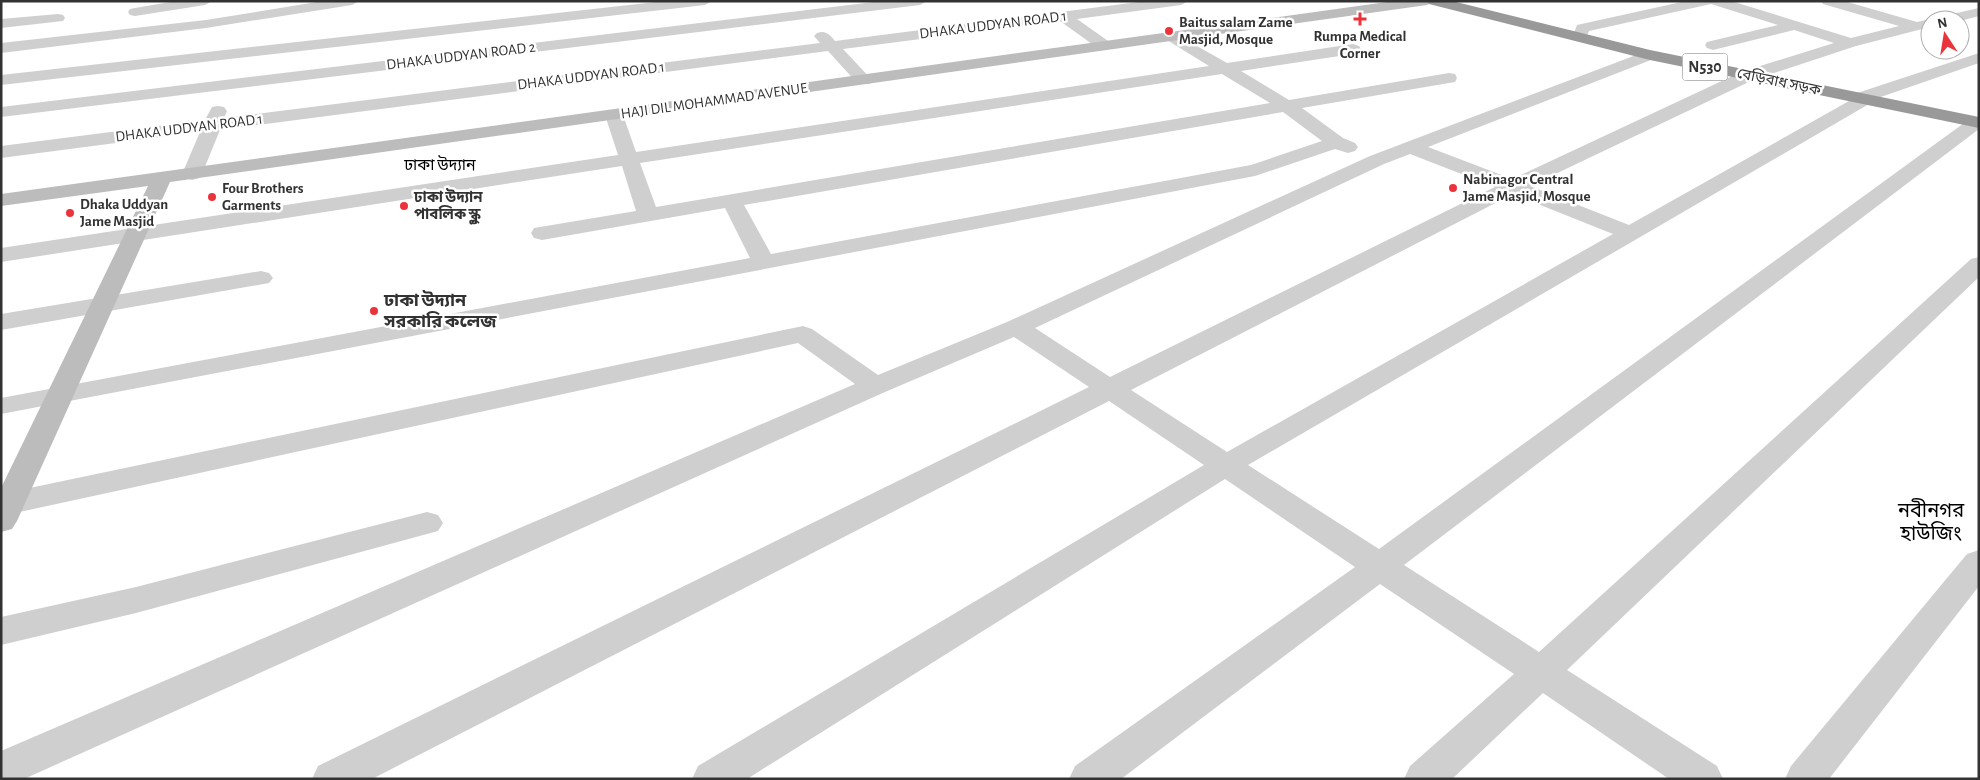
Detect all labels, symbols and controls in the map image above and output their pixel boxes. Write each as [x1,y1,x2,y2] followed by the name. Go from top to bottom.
[918,9,1068,41] street label: DHAKA UDDYAN ROAD 1
[1920,10,1970,60] north arrow
[1354,13,1366,25] marker: Rumpa Medical Corner
[1179,15,1293,47] place label: Baitus salam Zame Masjid, Mosque
[1936,15,1949,31] text: N
[1163,25,1175,37] marker: Baitus salam Zame Masjid, Mosque
[1313,29,1407,61] place label: Rumpa Medical Corner
[386,39,537,73] street label: DHAKA UDDYAN ROAD 2
[1682,54,1728,80] road number: N530
[516,60,666,92] street label: DHAKA UDDYAN ROAD 1
[1736,65,1823,98] street label: বেড়িবাধ সড়ক
[620,80,808,122] street label: HAJI DIL MOHAMMAD AVENUE
[114,112,264,144] street label: DHAKA UDDYAN ROAD 1
[403,155,476,173] district label: ঢাকা উদ্যান
[1463,172,1591,204] place label: Nabinagor Central Jame Masjid, Mosque
[222,181,304,213] place label: Four Brothers Garments
[1447,182,1459,194] marker: Nabinagor Central Jame Masjid, Mosque
[413,188,483,225] place label: ঢাকা উদ্যান পাবলিক স্কুল
[206,191,218,203] marker: Four Brothers Garments
[80,197,168,229] place label: Dhaka Uddyan Jame Masjid
[398,200,410,212] marker: ঢাকা উদ্যান পাবলিক স্কুল
[64,207,76,219] marker: Dhaka Uddyan Jame Masjid
[383,290,497,331] place label: ঢাকা উদ্যান সরকারি কলেজ
[368,305,380,317] marker: ঢাকা উদ্যান সরকারি কলেজ
[1897,498,1965,544] district label: নবীনগর হাউজিং

